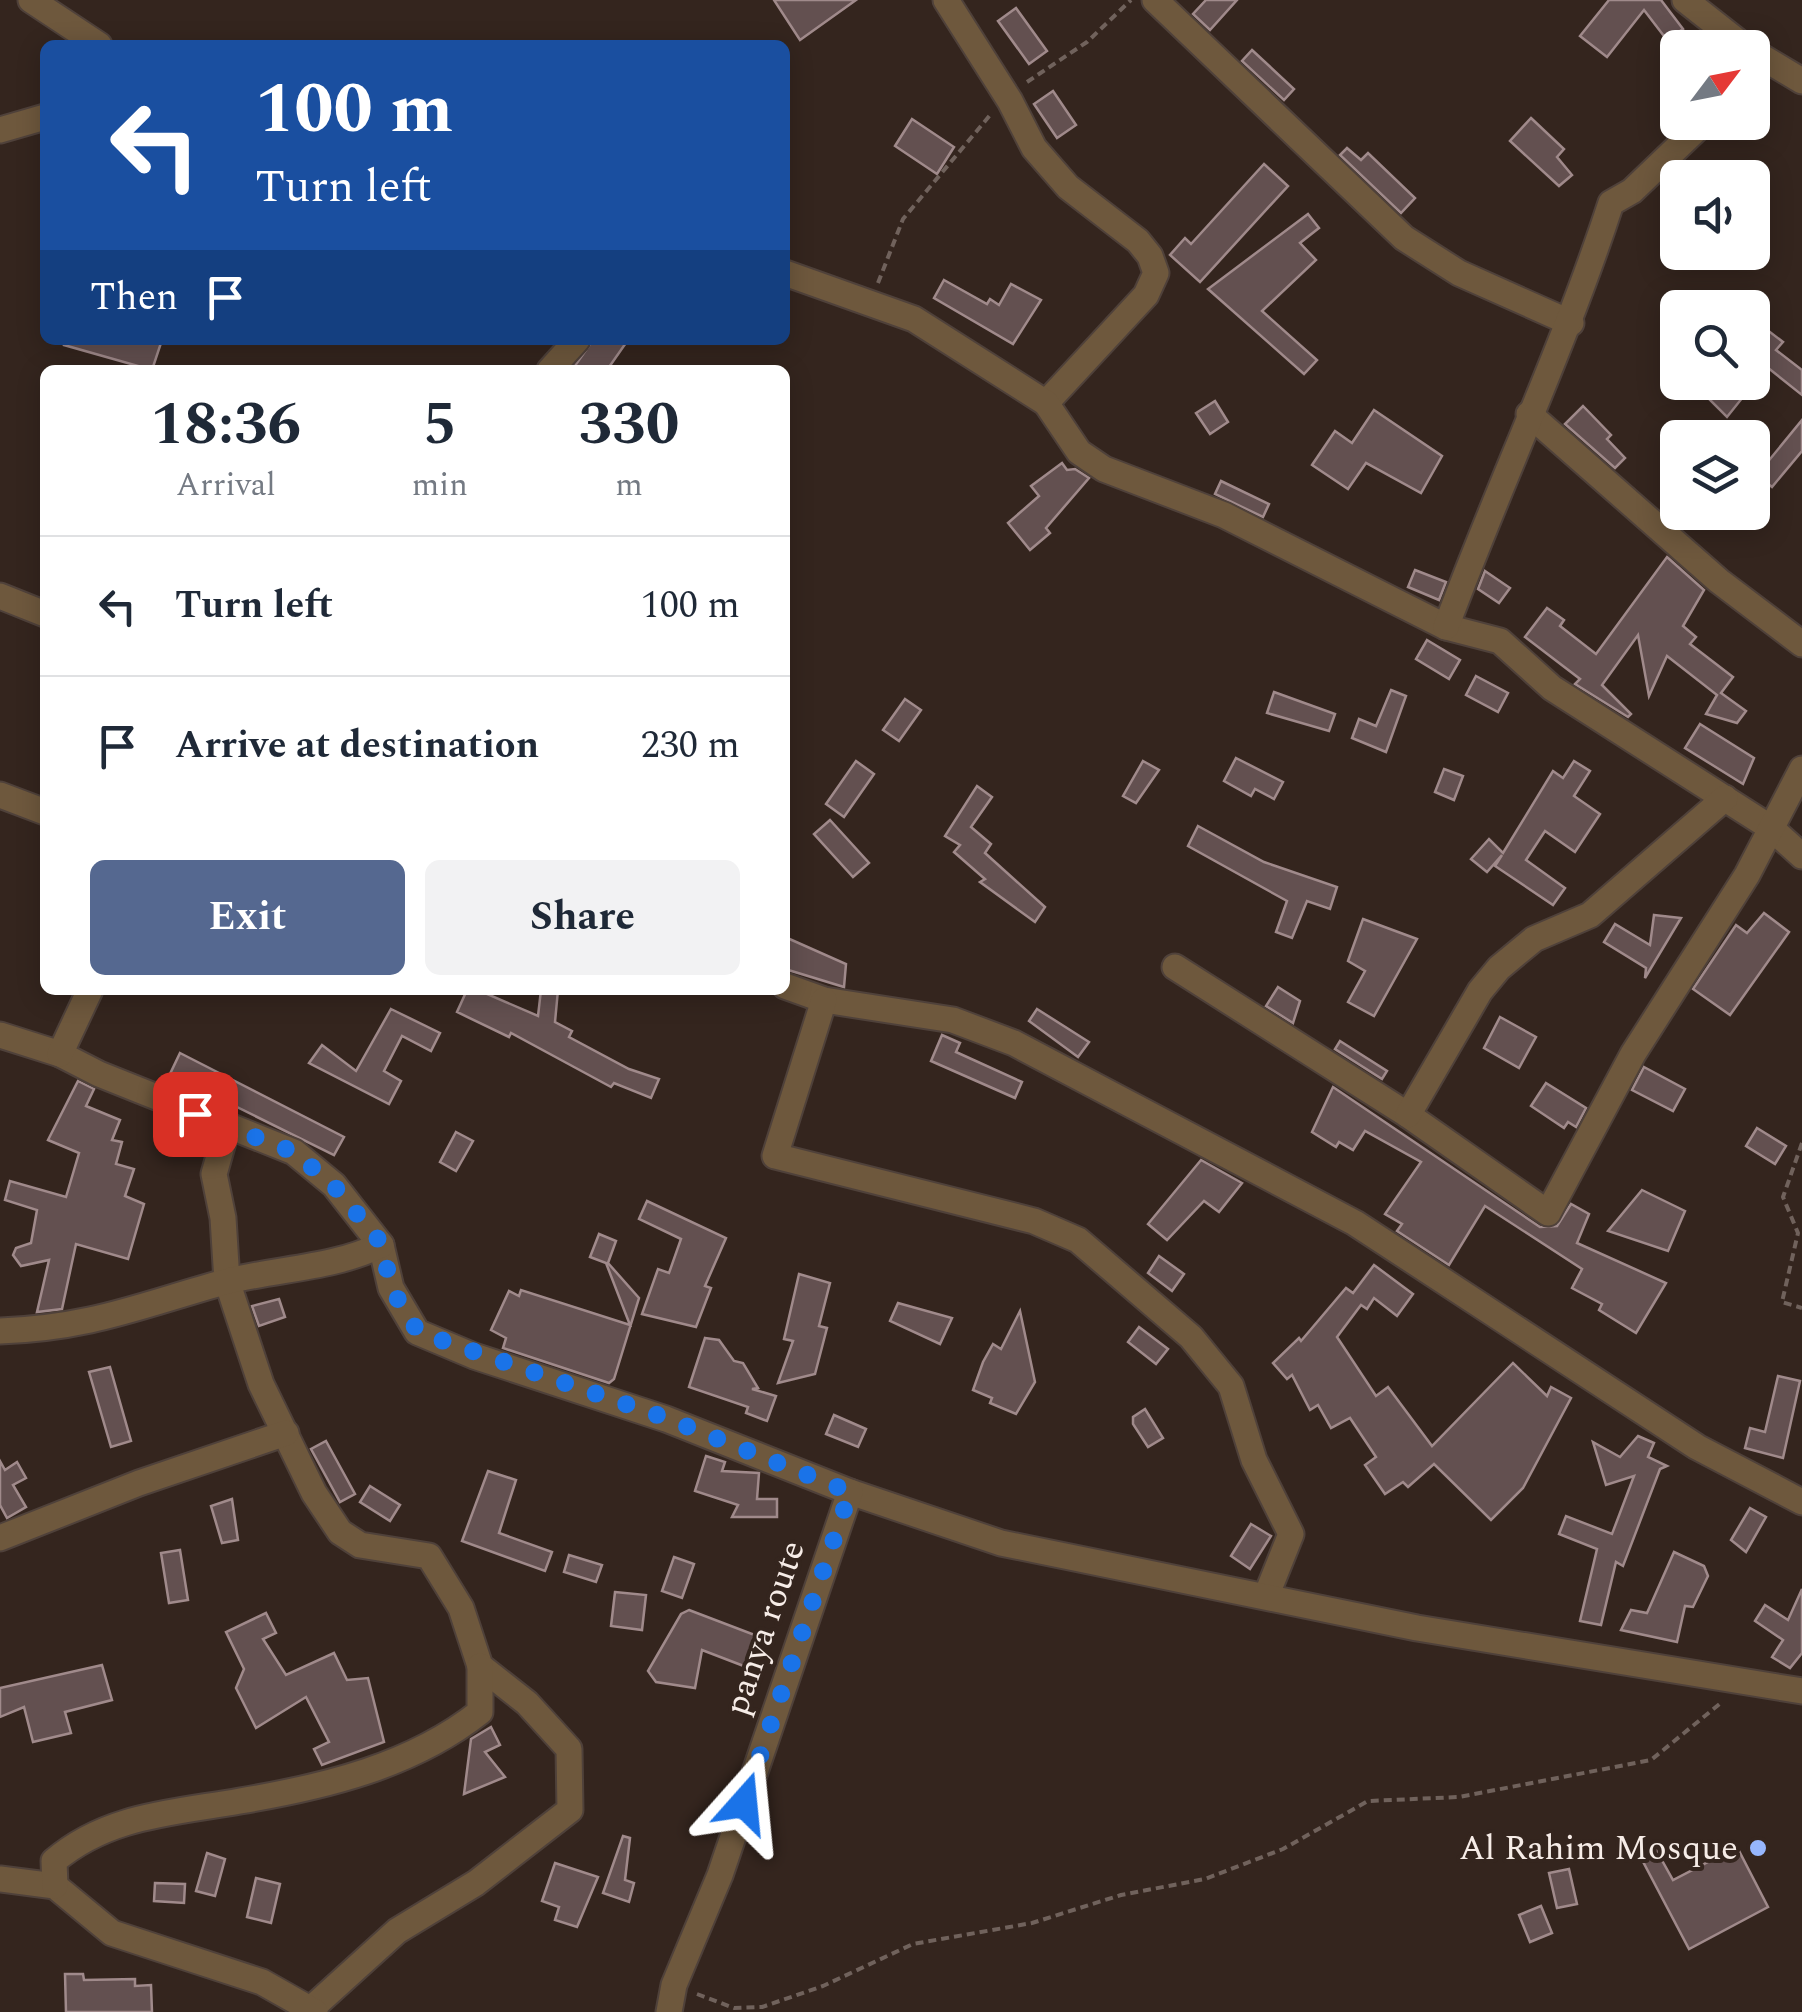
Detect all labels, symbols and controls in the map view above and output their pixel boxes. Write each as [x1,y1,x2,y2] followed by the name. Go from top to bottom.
[1660,30,1770,140] north arrow
[1660,30,1770,530] map controls
[255,57,453,163] text: 100 m
[90,80,220,210] icon: left
[255,153,432,222] text: Turn left
[1660,160,1770,270] button: sound
[90,269,178,327] text: Then
[198,270,253,325] icon: arrive
[1660,290,1770,400] button: search
[151,379,301,471] text: 18:36
[423,379,457,471] text: 5
[578,379,679,471] text: 330
[1660,420,1770,530] button: layers
[176,461,276,510] text: Arrival
[412,461,468,510] text: min
[615,461,643,510] text: m
[175,577,333,635] text: Turn left
[641,577,740,635] text: 100 m
[90,579,145,634] icon: left
[175,717,539,775] text: Arrive at destination
[641,717,740,775] text: 230 m
[90,719,145,774] icon: arrive
[90,860,405,975] button: Exit
[425,860,740,975] button: Share
[153,1072,238,1157] pin
[168,1087,223,1142] icon: arrive
[710,1534,820,1722] street label: panya route
[692,1751,796,1855] position arrow
[1459,1822,1738,1875] place label: Al Rahim Mosque
[1747,1837,1769,1859] marker: Al Rahim Mosque

